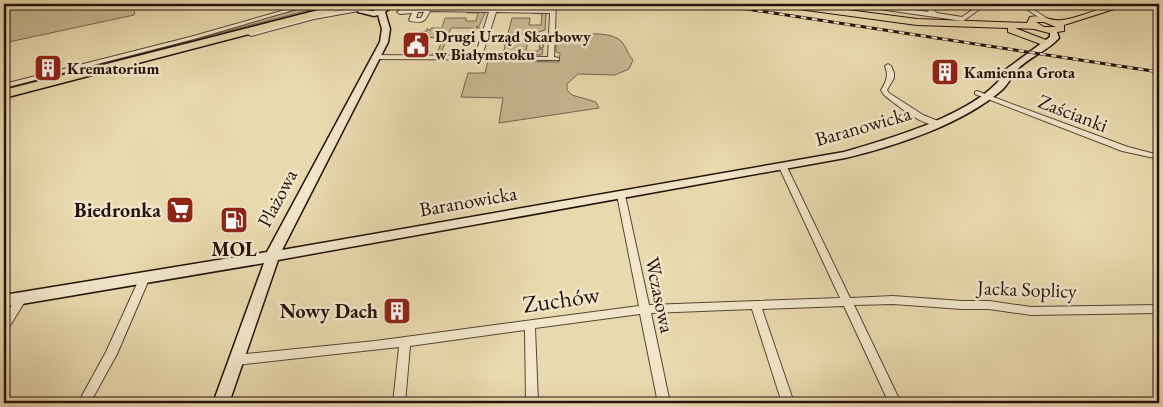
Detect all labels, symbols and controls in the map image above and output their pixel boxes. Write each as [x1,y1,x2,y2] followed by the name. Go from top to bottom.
[435,26,591,65] place label: Drugi Urząd Skarbowy w Białymstoku
[401,30,431,60] public building icon: Drugi Urząd Skarbowy w Białymstoku
[33,53,63,83] building icon: Krematorium
[930,57,960,87] building icon: Kamienna Grota
[67,58,159,79] place label: Krematorium
[964,62,1076,83] place label: Kamienna Grota
[1035,88,1112,138] street label: Zaścianki
[812,100,914,152] street label: Baranowicka
[251,165,303,231] street label: Plażowa
[417,180,519,222] street label: Baranowicka
[165,195,195,225] supermarket icon: Biedronka
[74,197,161,223] place label: Biedronka
[219,205,249,235] fuel station icon: MOL
[211,236,257,262] place label: MOL
[639,255,681,335] street label: Wczasowa
[975,274,1078,304] street label: Jacka Soplicy
[521,278,602,320] street label: Zuchów
[382,296,412,326] building icon: Nowy Dach
[280,298,378,324] place label: Nowy Dach

